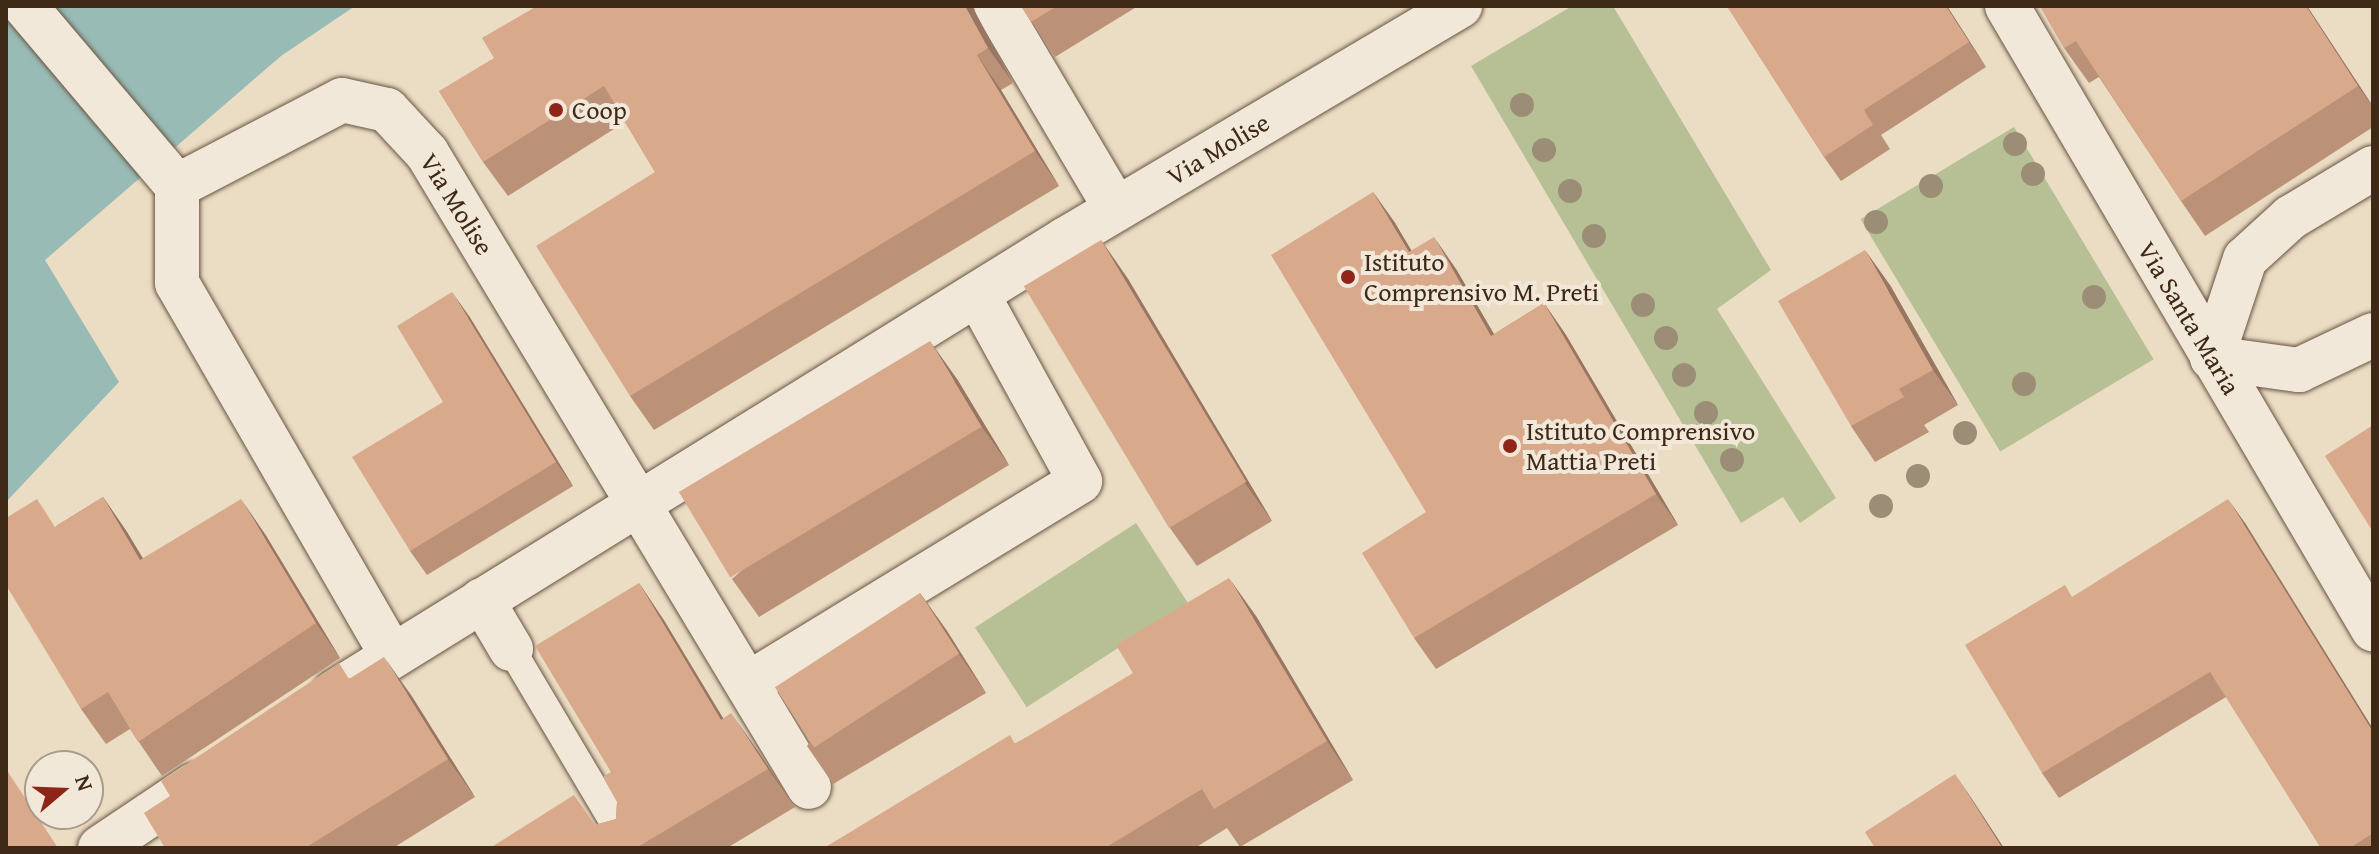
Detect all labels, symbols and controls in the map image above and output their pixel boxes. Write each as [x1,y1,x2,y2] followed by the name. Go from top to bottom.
[572,94,627,126] place label: Coop
[547,101,565,119] marker: Coop
[1161,106,1275,192] street label: Via Molise
[414,147,500,261] street label: Via Molise
[2131,236,2247,400] street label: Via Santa Maria
[1364,246,1599,308] place label: Istituto Comprensivo M. Preti
[1339,268,1357,286] marker: Istituto Comprensivo M. Preti
[1526,415,1755,476] place label: Istituto Comprensivo Mattia Preti
[1501,437,1519,455] marker: Istituto Comprensivo Mattia Preti
[24,750,104,830] north arrow
[67,771,102,795] text: N

